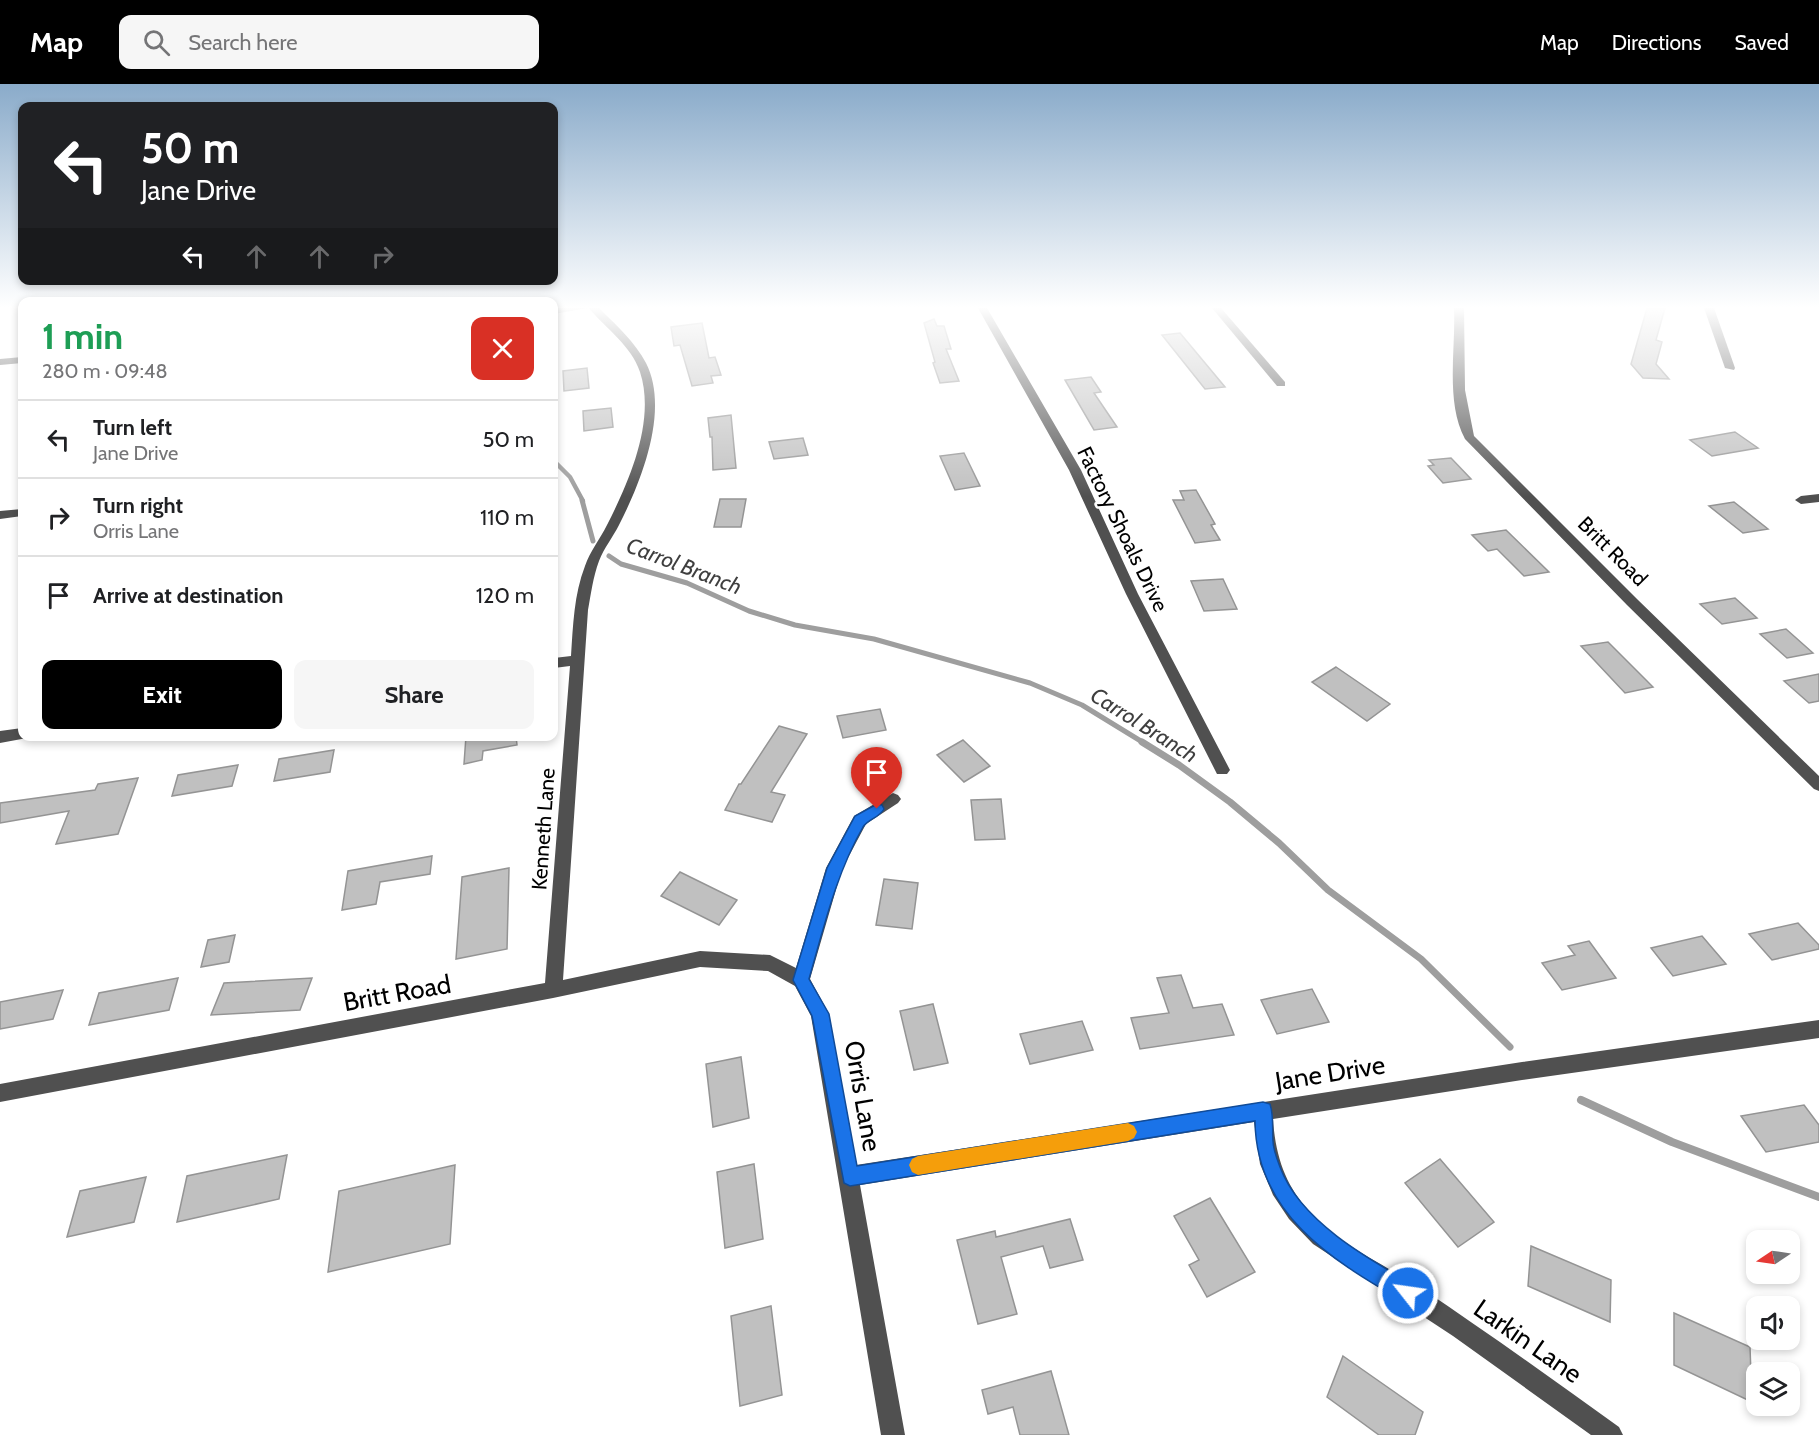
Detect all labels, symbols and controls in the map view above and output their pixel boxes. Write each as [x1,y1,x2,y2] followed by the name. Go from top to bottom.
[119,15,539,69] search box
[30,25,83,59] text: Map
[140,26,173,59] icon: search
[188,29,297,56] text: Search here
[1540,30,1579,55] text: Map
[1612,30,1701,55] text: Directions
[1734,30,1789,55] text: Saved
[141,122,239,174] text: 50 m
[42,126,120,204] icon: left
[141,174,256,207] text: Jane Drive
[177,240,210,273] icon: left
[240,240,273,273] icon: ahead
[303,240,336,273] icon: ahead
[366,240,399,273] icon: right
[42,314,123,358] text: 1 min
[471,317,534,380] button: close
[42,359,168,383] text: 280 m · 09:48
[93,414,172,441] text: Turn left
[42,423,75,456] icon: left
[482,426,534,453] text: 50 m
[93,441,178,465] text: Jane Drive
[1072,442,1174,616] street label: Factory Shoals Drive
[93,492,183,519] text: Turn right
[42,501,75,534] icon: right
[480,504,534,531] text: 110 m
[1573,511,1653,591] street label: Britt Road
[93,519,179,543] text: Orris Lane
[623,532,745,600] water label: Carrol Branch
[42,579,75,612] icon: arrive
[93,582,283,609] text: Arrive at destination
[476,582,534,609] text: 120 m
[42,660,282,729] button: Exit
[294,660,534,729] button: Share
[1086,681,1202,769] water label: Carrol Branch
[851,747,902,809] pin
[860,756,893,789] icon: arrive
[526,767,560,891] street label: Kenneth Lane
[341,968,453,1018] street label: Britt Road
[838,1038,888,1154] street label: Orris Lane
[1272,1049,1387,1098] street label: Jane Drive
[1746,1230,1800,1284] north arrow
[1746,1230,1800,1416] map controls
[1376,1261,1440,1325] position arrow
[1468,1292,1588,1390] street label: Larkin Lane
[1746,1296,1800,1350] button: sound
[1746,1362,1800,1416] button: layers

